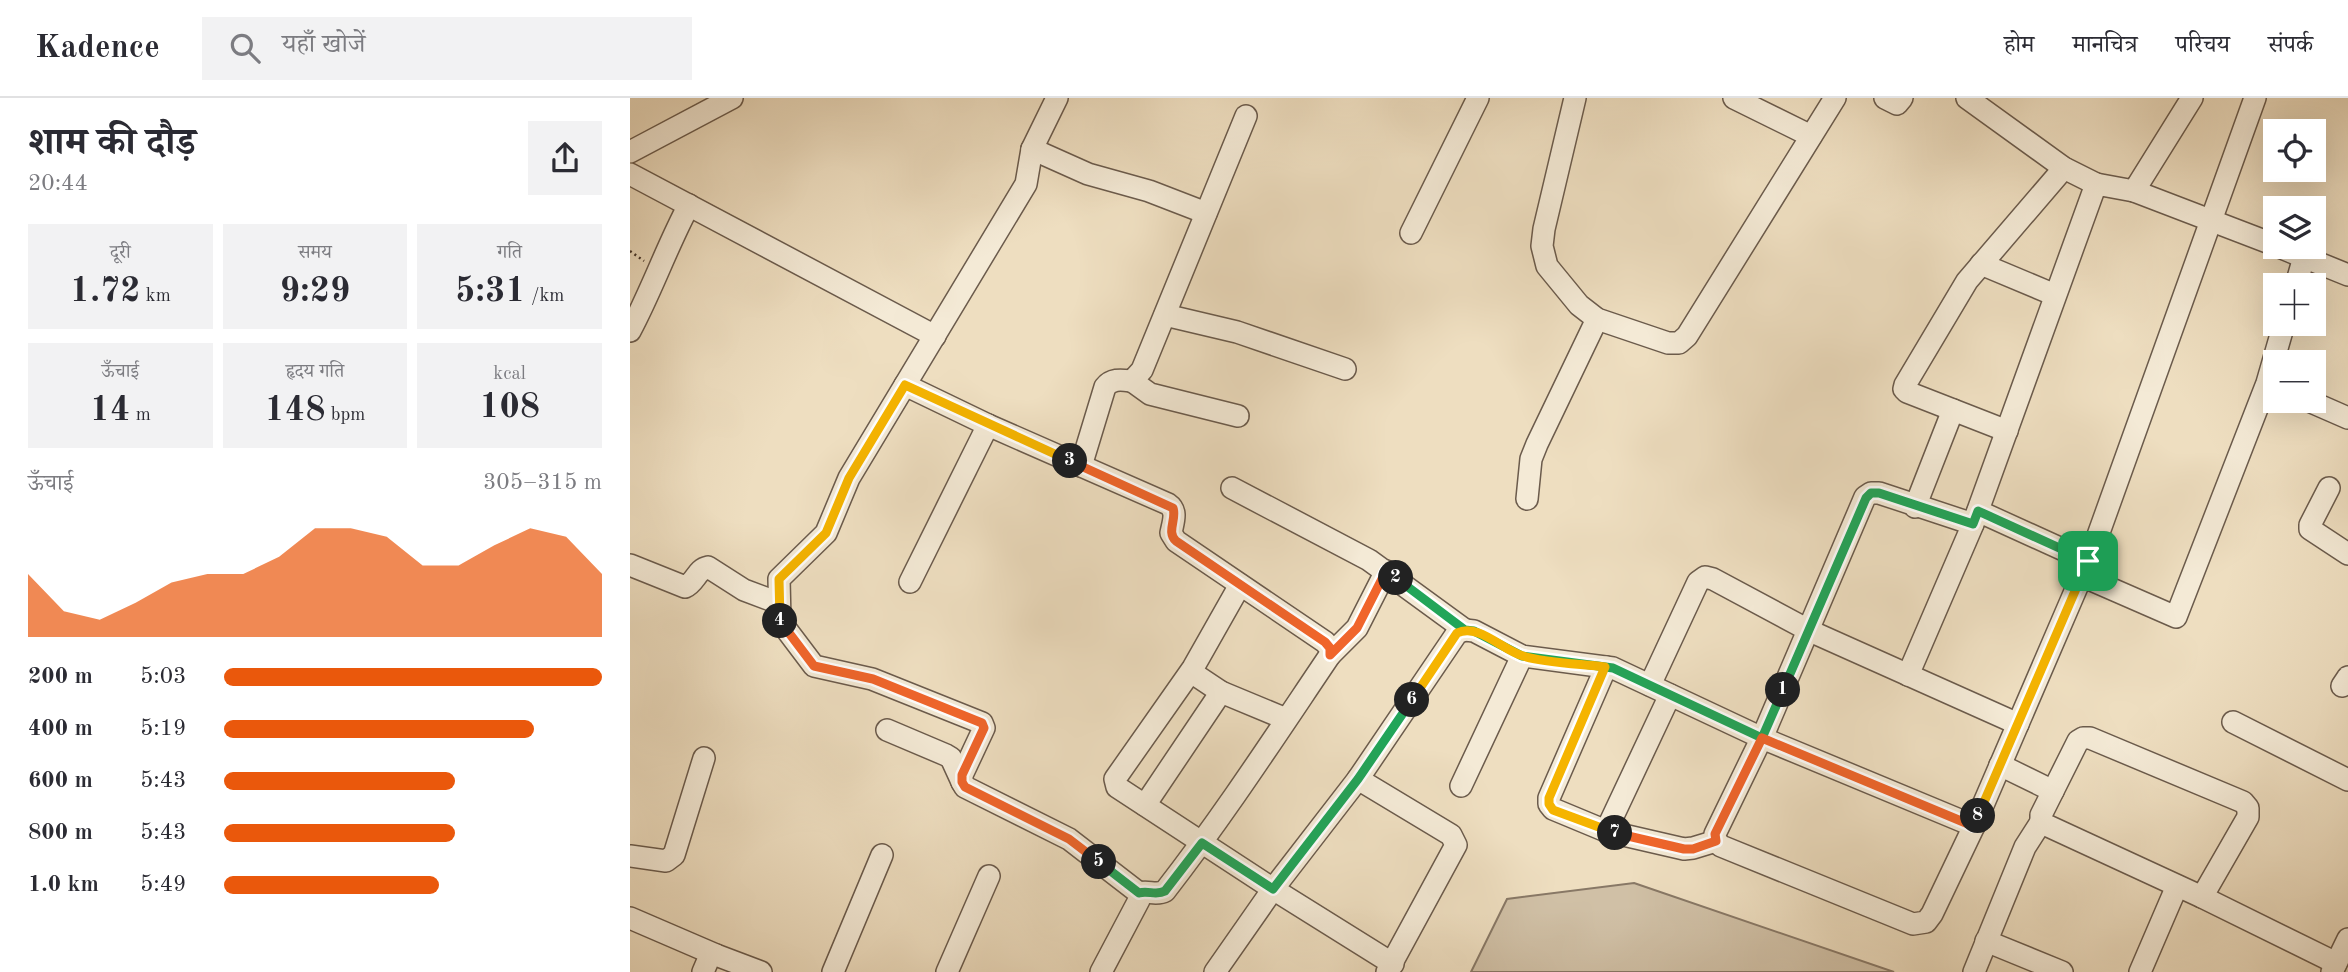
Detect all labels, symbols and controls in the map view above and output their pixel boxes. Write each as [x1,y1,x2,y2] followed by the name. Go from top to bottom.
[202,17,692,80] search box
[226,29,264,67] icon: search
[35,32,160,65] text: Kadence
[282,32,365,58] text: यहाँ खोजें
[2004,34,2034,58] text: होम
[2072,34,2138,58] text: मानचित्र
[2176,34,2230,58] text: परिचय
[2268,34,2313,58] text: संपर्क
[2263,119,2326,413] map controls
[2263,119,2326,182] button: locate
[528,121,602,195] button: share
[28,125,196,163] text: शाम की दौड़
[28,172,88,195] text: 20:44
[2263,196,2326,259] button: layers
[110,244,131,263] text: दूरी
[298,244,332,263] text: समय
[497,244,522,263] text: गति
[2263,273,2326,336] button: +
[70,274,141,309] text: 1.72
[280,274,350,309] text: 9:29
[455,274,526,309] text: 5:31
[141,287,171,306] text: km
[526,287,564,306] text: /km
[2263,350,2326,413] button: −
[102,363,139,382] text: ऊँचाई
[286,363,344,382] text: हृदय गति
[493,365,526,384] text: kcal
[479,390,540,425] text: 108
[90,393,130,428] text: 14
[265,393,325,428] text: 148
[130,406,151,425] text: m
[325,406,365,425] text: bpm
[1052,444,1088,478] pin: 3
[1064,451,1075,470] text: 3
[483,471,602,494] text: 305–315 m
[28,472,73,495] text: ऊँचाई
[2058,531,2118,591] pin
[2069,542,2107,580] icon: arrive
[1378,560,1414,596] pin: 2
[1390,568,1401,587] text: 2
[762,603,798,638] pin: 4
[774,611,785,630] text: 4
[28,665,93,688] text: 200 m
[140,665,186,688] text: 5:03
[1766,672,1800,708] pin: 1
[1777,680,1788,699] text: 1
[1394,682,1430,718] pin: 6
[1406,690,1417,709] text: 6
[28,717,93,740] text: 400 m
[140,717,186,740] text: 5:19
[28,769,93,792] text: 600 m
[140,769,186,792] text: 5:43
[1960,798,1996,834] pin: 8
[1972,806,1983,825] text: 8
[1598,816,1632,850] pin: 7
[28,821,93,844] text: 800 m
[140,821,186,844] text: 5:43
[1609,823,1620,842] text: 7
[1082,844,1116,880] pin: 5
[1093,852,1104,871] text: 5
[28,873,99,896] text: 1.0 km
[140,873,186,896] text: 5:49

